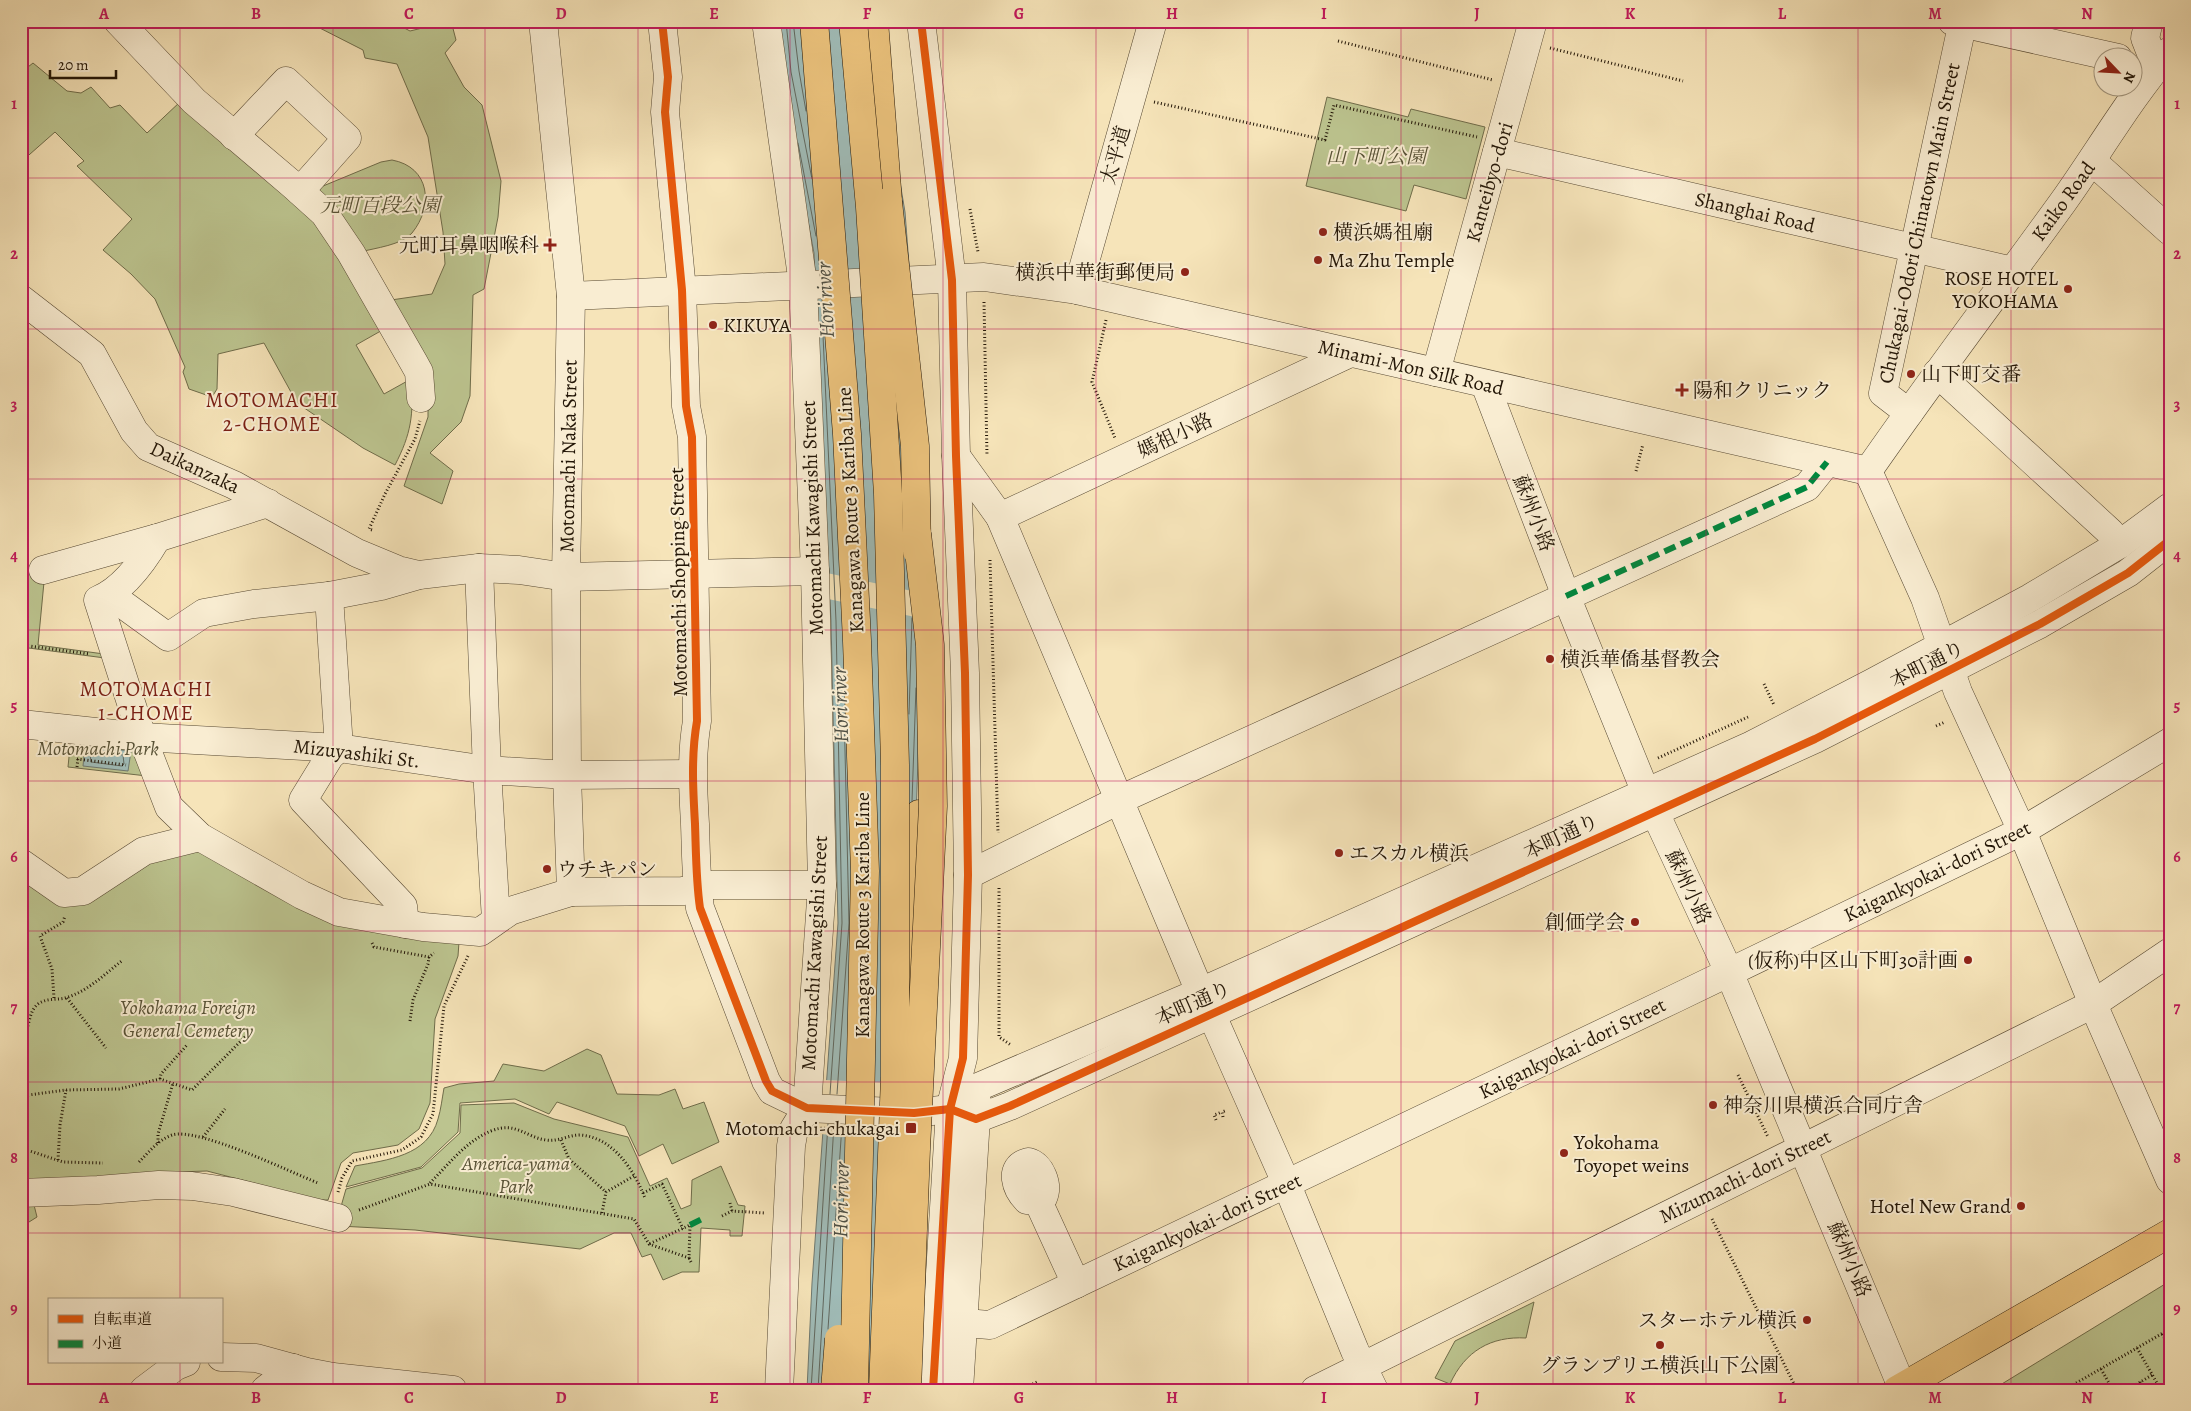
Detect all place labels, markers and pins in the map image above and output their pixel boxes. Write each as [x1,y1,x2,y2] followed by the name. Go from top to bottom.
[1333,219,1433,246] place label: 横浜媽祖廟
[1317,226,1329,238] marker: 横浜媽祖廟
[399,232,539,259] place label: 元町耳鼻咽喉科
[543,238,557,252] marker: 元町耳鼻咽喉科
[1328,247,1455,274] place label: Ma Zhu Temple
[1312,254,1324,266] marker: Ma Zhu Temple
[1015,259,1175,286] place label: 横浜中華街郵便局
[1944,265,2059,315] place label: ROSE HOTEL YOKOHAMA
[1179,266,1191,278] marker: 横浜中華街郵便局
[2062,283,2074,295] marker: ROSE HOTEL YOKOHAMA
[723,312,791,339] place label: KIKUYA
[707,319,719,331] marker: KIKUYA
[1921,361,2021,388] place label: 山下町交番
[1905,368,1917,380] marker: 山下町交番
[1693,377,1832,404] place label: 陽和クリニック
[1675,383,1689,397] marker: 陽和クリニック
[1560,646,1720,673] place label: 横浜華僑基督教会
[1544,653,1556,665] marker: 横浜華僑基督教会
[1349,840,1469,867] place label: エスカル横浜
[1333,847,1345,859] marker: エスカル横浜
[557,856,657,883] place label: ウチキパン
[541,863,553,875] marker: ウチキパン
[1545,909,1625,936] place label: 創価学会
[1629,916,1641,928] marker: 創価学会
[1748,947,1958,974] place label: (仮称)中区山下町30計画
[1962,954,1974,966] marker: (仮称)中区山下町30計画
[1723,1092,1923,1119] place label: 神奈川県横浜合同庁舎
[1707,1099,1719,1111] marker: 神奈川県横浜合同庁舎
[725,1115,900,1142] place label: Motomachi-chukagai
[904,1121,918,1135] marker: Motomachi-chukagai
[1573,1129,1689,1179] place label: Yokohama Toyopet weins
[1558,1147,1570,1159] marker: Yokohama Toyopet weins
[1870,1193,2011,1220] place label: Hotel New Grand
[2015,1200,2027,1212] marker: Hotel New Grand
[1638,1307,1797,1334] place label: スターホテル横浜
[1801,1314,1813,1326] marker: スターホテル横浜
[1654,1339,1666,1351] marker: グランプリエ横浜山下公園
[1541,1352,1779,1379] place label: グランプリエ横浜山下公園

